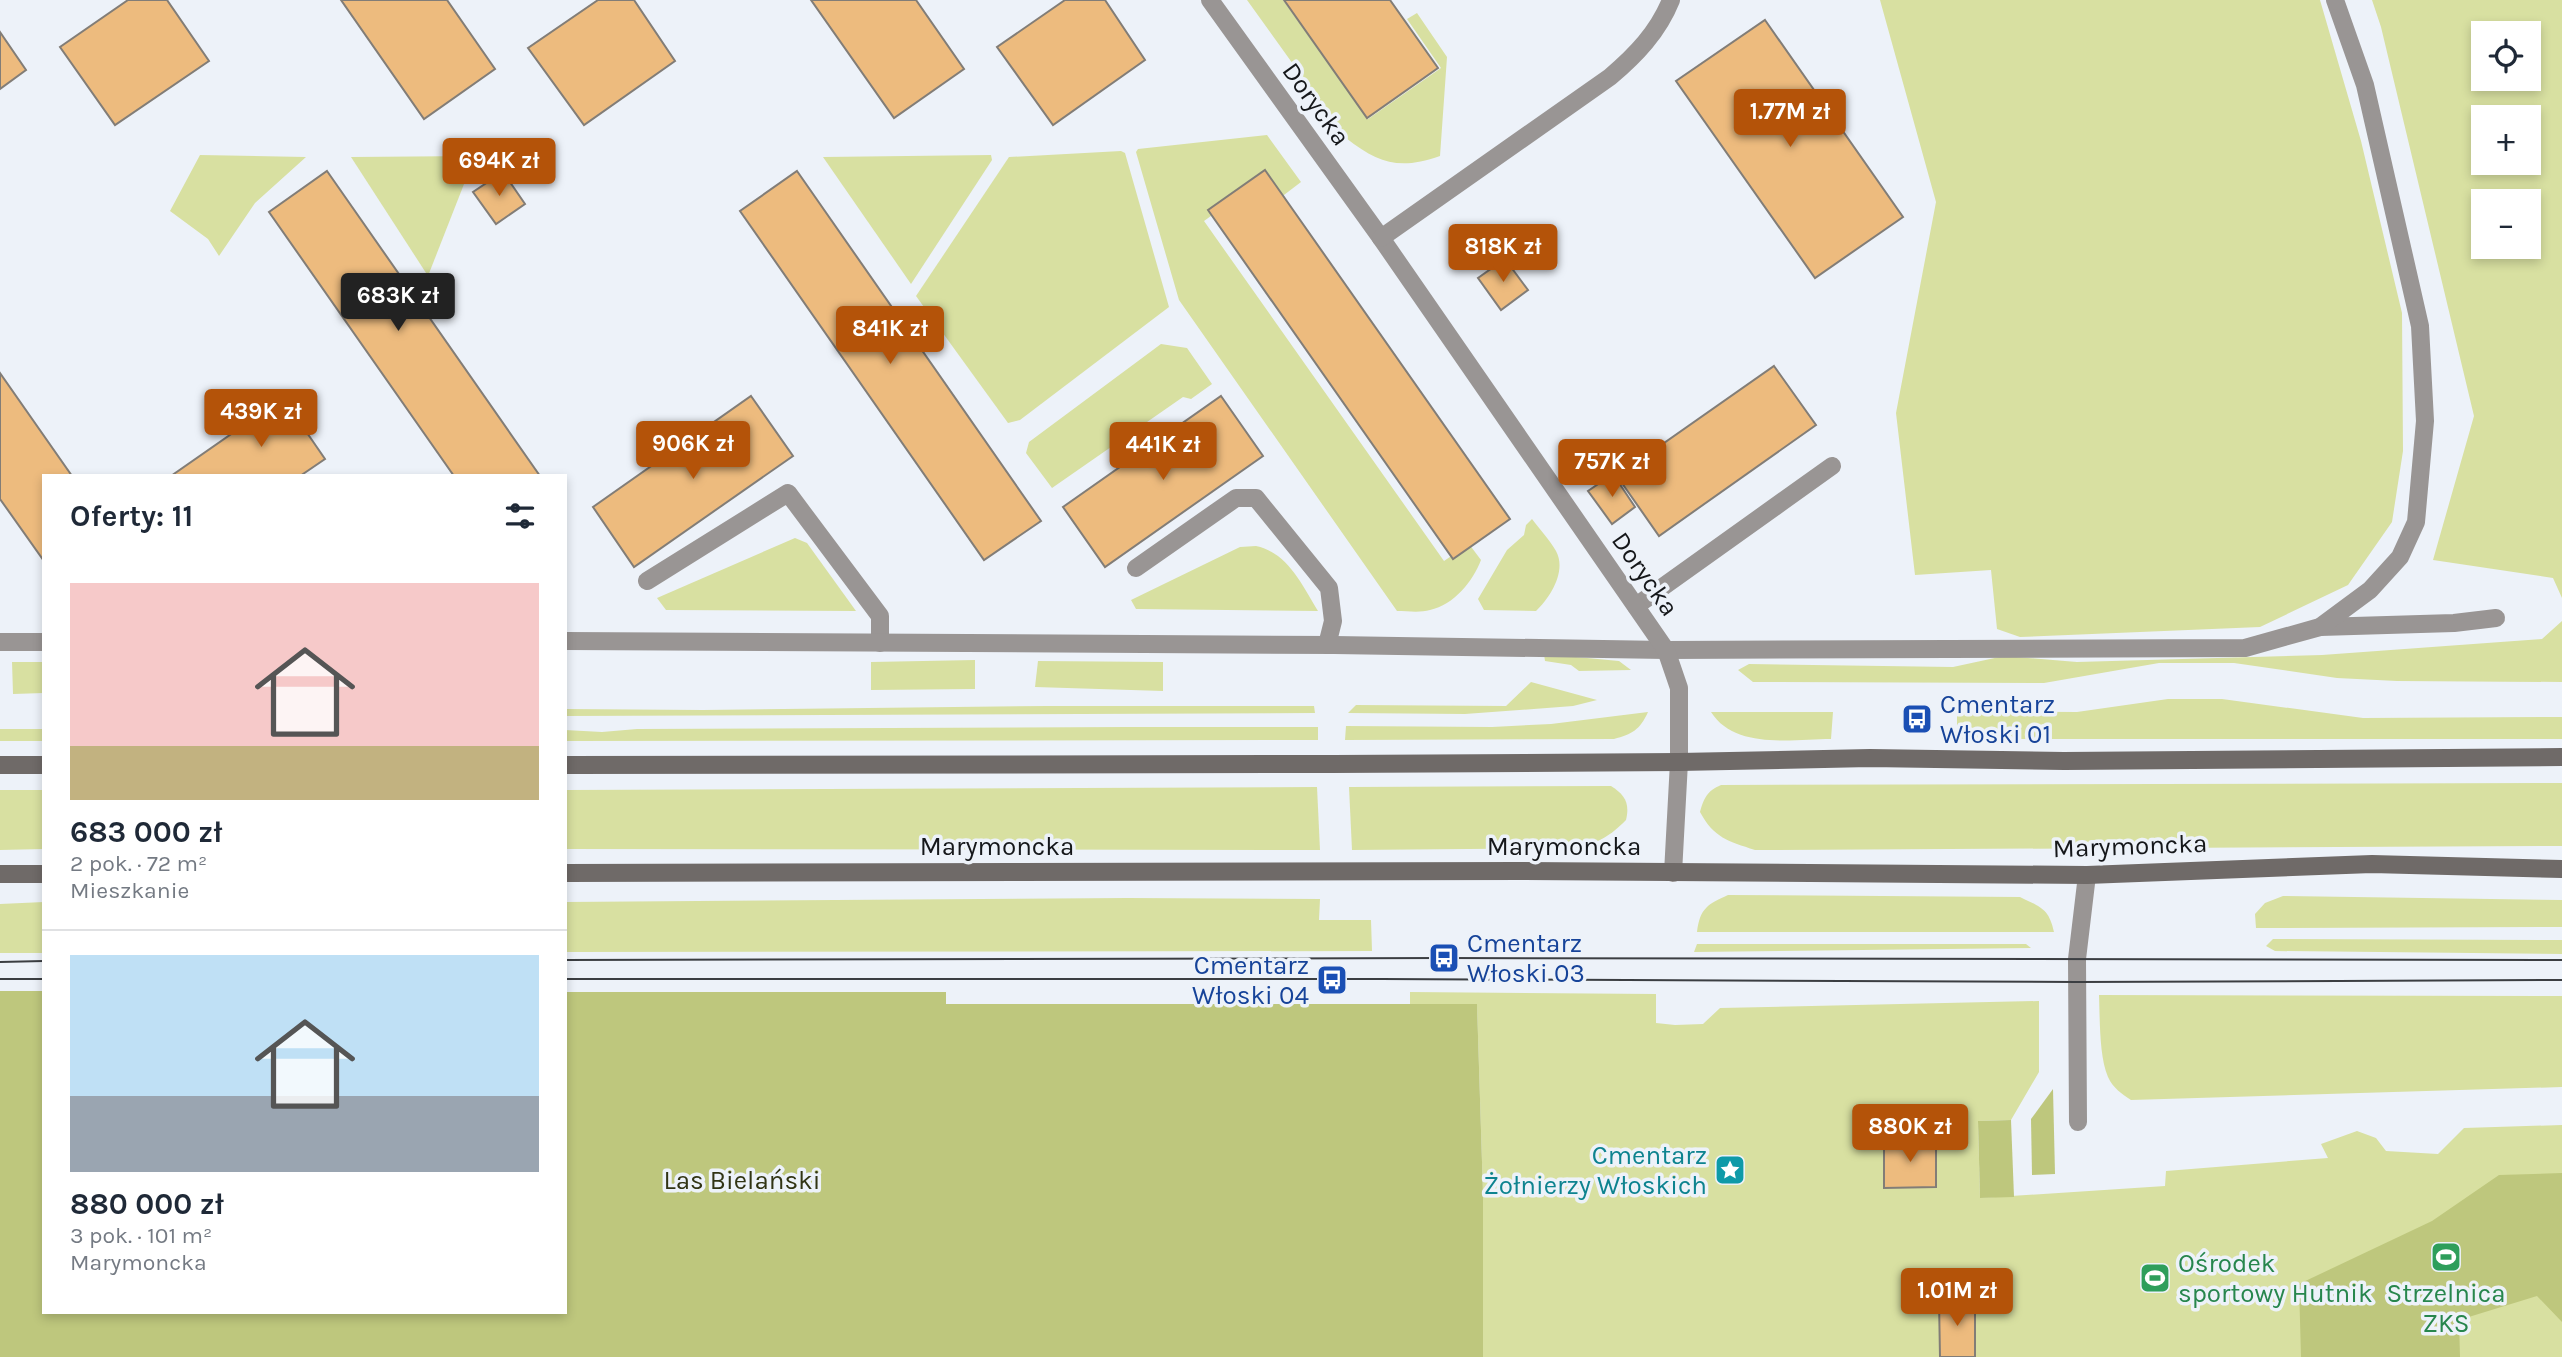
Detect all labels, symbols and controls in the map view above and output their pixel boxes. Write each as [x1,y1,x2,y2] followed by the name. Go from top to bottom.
[2471,21,2541,259] map controls
[2471,21,2541,91] button: locate
[1275,56,1357,152] street label: Dorycka
[1718,90,1862,149] pin: 1.77M zł
[1750,98,1830,125] text: 1.77M zł
[2471,105,2541,175] button: +
[434,138,564,198] pin: 694K zł
[459,147,539,174] text: 694K zł
[2471,189,2541,259] button: −
[1438,224,1568,284] pin: 818K zł
[1464,233,1542,260] text: 818K zł
[333,274,463,333] pin: 683K zł
[357,282,439,309] text: 683K zł
[825,306,955,366] pin: 841K zł
[852,315,928,342] text: 841K zł
[196,390,326,449] pin: 439K zł
[220,398,302,425] text: 439K zł
[628,421,758,481] pin: 906K zł
[1098,422,1228,482] pin: 441K zł
[652,430,734,457] text: 906K zł
[1126,431,1200,458] text: 441K zł
[1547,440,1677,499] pin: 757K zł
[1574,448,1650,475] text: 757K zł
[501,497,539,535] icon: filters
[70,498,193,534] text: Oferty: 11
[1605,526,1685,622] street label: Dorycka
[242,629,368,755] icon: home
[1940,689,2055,750] place label: Cmentarz Włoski 01
[1900,702,1934,736] bus stop icon: Cmentarz Włoski 01
[70,814,222,850] text: 683 000 zł
[2052,828,2208,864] street label: Marymoncka
[920,831,1074,862] street label: Marymoncka
[1487,831,1641,862] street label: Marymoncka
[70,850,207,877] text: 2 pok. · 72 m²
[70,877,189,904] text: Mieszkanie
[1467,928,1585,989] place label: Cmentarz Włoski 03
[1427,941,1461,975] bus stop icon: Cmentarz Włoski 03
[1192,950,1309,1011] place label: Cmentarz Włoski 04
[1315,963,1349,997] bus stop icon: Cmentarz Włoski 04
[242,1001,368,1127] icon: home
[1845,1104,1975,1164] pin: 880K zł
[1868,1113,1952,1140] text: 880K zł
[1483,1140,1707,1201] place label: Cmentarz Żołnierzy Włoskich
[1713,1153,1747,1187] place icon: Cmentarz Żołnierzy Włoskich
[664,1165,820,1196] park label: Las Bielański
[70,1186,224,1222] text: 880 000 zł
[70,1222,212,1249] text: 3 pok. · 101 m²
[2429,1240,2463,1274] sports icon: Strzelnica ZKS
[2178,1248,2373,1309] place label: Ośrodek sportowy Hutnik
[70,1249,207,1276] text: Marymoncka
[2138,1261,2172,1295] sports icon: Ośrodek sportowy Hutnik
[1885,1268,2029,1328] pin: 1.01M zł
[1917,1277,1997,1304] text: 1.01M zł
[2386,1278,2506,1339] place label: Strzelnica ZKS

